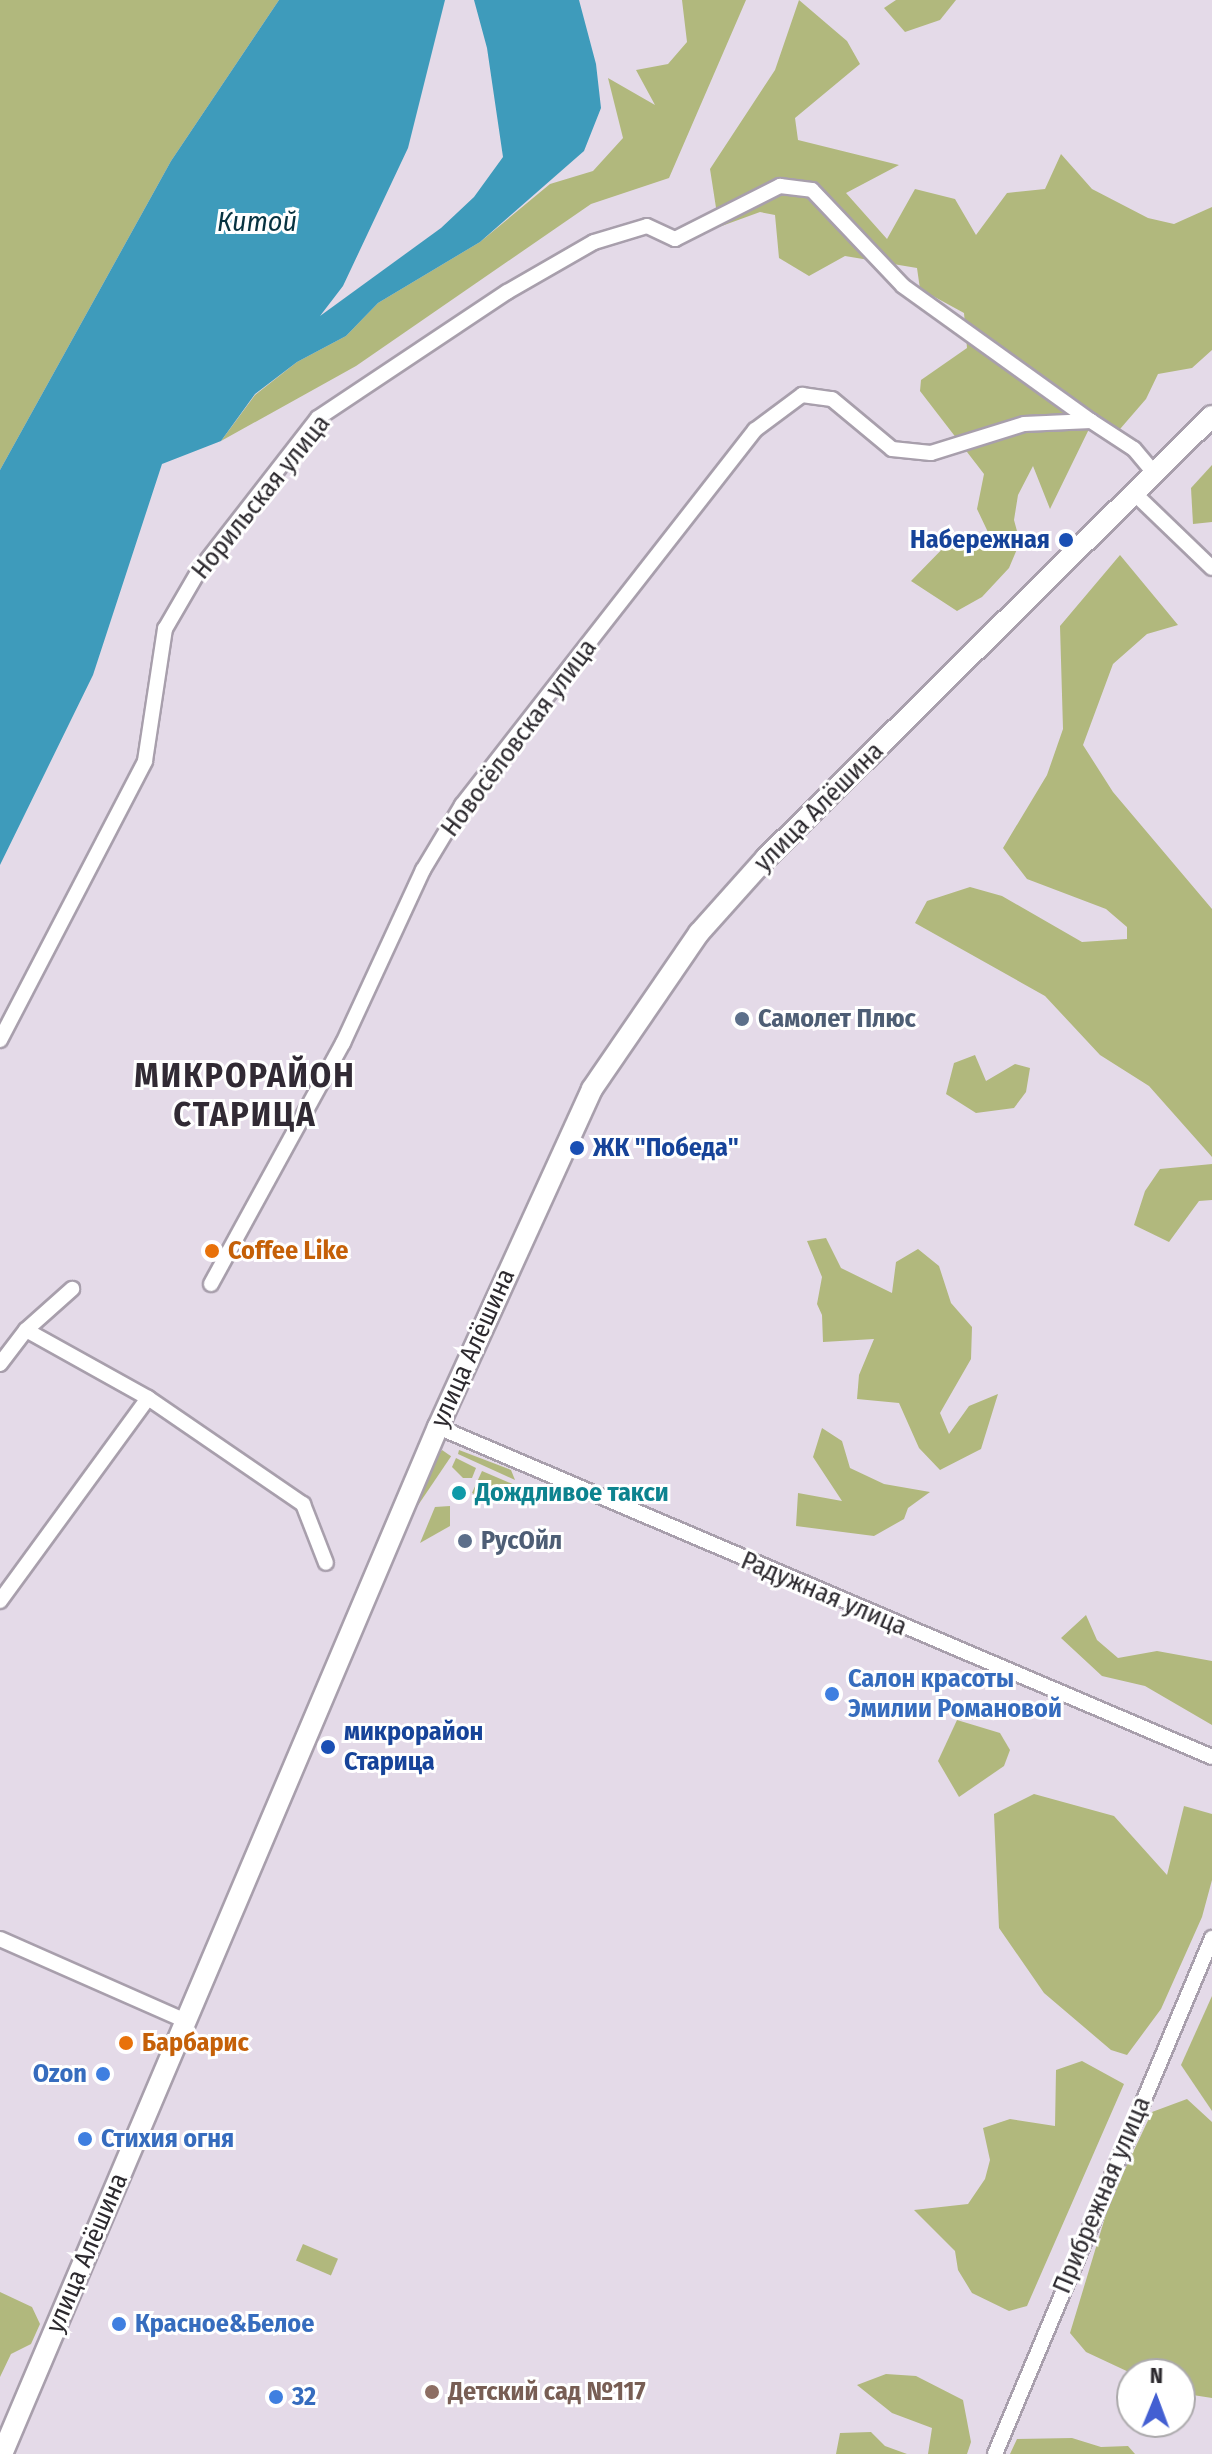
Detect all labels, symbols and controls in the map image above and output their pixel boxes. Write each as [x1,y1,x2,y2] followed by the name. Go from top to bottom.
[217,205,297,239] water label: Китой
[185,409,337,585] street label: Норильская улица
[910,524,1050,556] place label: Набережная
[1057,531,1075,549] marker: Набережная
[435,633,603,843] street label: Новосёловская улица
[748,736,890,878] street label: улица Алёшина
[758,1003,916,1035] place label: Самолет Плюс
[733,1010,751,1028] marker: Самолет Плюс
[134,1055,356,1134] district label: МИКРОРАЙОН СТАРИЦА
[593,1132,739,1164] place label: ЖК "Победа"
[568,1139,586,1157] marker: ЖК "Победа"
[228,1235,349,1267] place label: Coffee Like
[203,1242,221,1260] marker: Coffee Like
[424,1264,522,1432] street label: улица Алёшина
[475,1477,669,1509] place label: Дождливое такси
[450,1484,468,1502] marker: Дождливое такси
[481,1525,562,1557] place label: РусОйл
[456,1532,474,1550] marker: РусОйл
[736,1545,912,1643] street label: Радужная улица
[848,1663,1062,1724] place label: Салон красоты Эмилии Романовой
[823,1685,841,1703] marker: Салон красоты Эмилии Романовой
[344,1716,483,1778] place label: микрорайон Старица
[319,1738,337,1756] marker: микрорайон Старица
[142,2027,249,2059] place label: Барбарис
[117,2034,135,2052] marker: Барбарис
[33,2058,87,2090] place label: Ozon
[94,2065,112,2083] marker: Ozon
[1046,2092,1158,2298] street label: Прибрежная улица
[101,2123,234,2155] place label: Стихия огня
[76,2130,94,2148] marker: Стихия огня
[39,2169,135,2337] street label: улица Алёшина
[135,2308,314,2340] place label: Красное&Белое
[110,2315,128,2333] marker: Красное&Белое
[1116,2358,1196,2438] north arrow
[1150,2362,1163,2389] text: N
[448,2376,646,2408] place label: Детский сад №117
[292,2381,316,2413] place label: 32
[423,2383,441,2401] marker: Детский сад №117
[267,2388,285,2406] marker: 32

